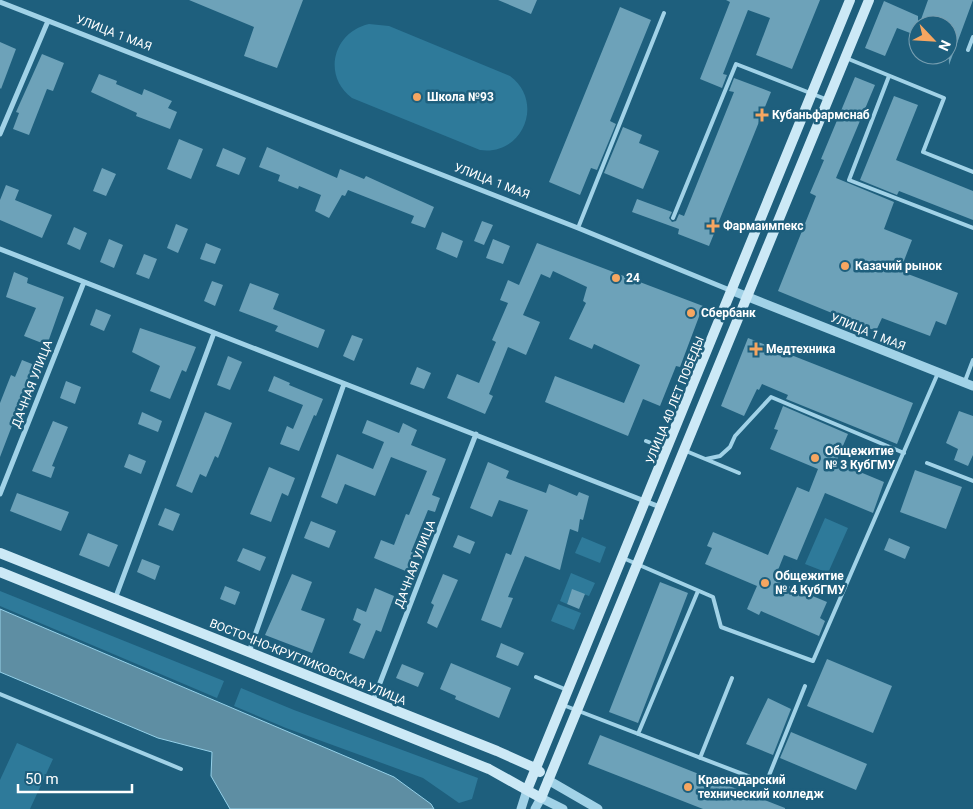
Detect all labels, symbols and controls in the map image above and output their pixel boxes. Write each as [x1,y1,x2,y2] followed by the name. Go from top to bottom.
[74,12,154,54] street label: УЛИЦА 1 МАЯ
[908,15,958,65] north arrow
[935,38,954,53] text: N
[427,90,494,104] place label: Школа №93
[411,91,423,103] marker: Школа №93
[772,108,870,122] place label: Кубаньфармснаб
[756,109,768,121] marker: Кубаньфармснаб
[452,160,532,202] street label: УЛИЦА 1 МАЯ
[723,219,804,233] place label: Фармаимпекс
[707,220,719,232] marker: Фармаимпекс
[855,259,942,273] place label: Казачий рынок
[839,260,851,272] marker: Казачий рынок
[626,271,640,285] place label: 24
[610,272,622,284] marker: 24
[701,306,756,320] place label: Сбербанк
[685,307,697,319] marker: Сбербанк
[828,311,908,353] street label: УЛИЦА 1 МАЯ
[643,334,707,466] street label: УЛИЦА 40 ЛЕТ ПОБЕДЫ
[9,338,55,430] street label: ДАЧНАЯ УЛИЦА
[766,342,836,356] place label: Медтехника
[750,343,762,355] marker: Медтехника
[825,444,896,472] place label: Общежитие № 3 КубГМУ
[809,452,821,464] marker: Общежитие № 3 КубГМУ
[392,518,438,610] street label: ДАЧНАЯ УЛИЦА
[775,569,846,597] place label: Общежитие № 4 КубГМУ
[759,577,771,589] marker: Общежитие № 4 КубГМУ
[208,616,409,708] street label: ВОСТОЧНО-КРУГЛИКОВСКАЯ УЛИЦА
[18,762,131,794] scale bar
[25,770,59,788] text: 50 m
[698,773,824,801] place label: Краснодарский технический колледж
[682,781,694,793] marker: Краснодарский технический колледж

